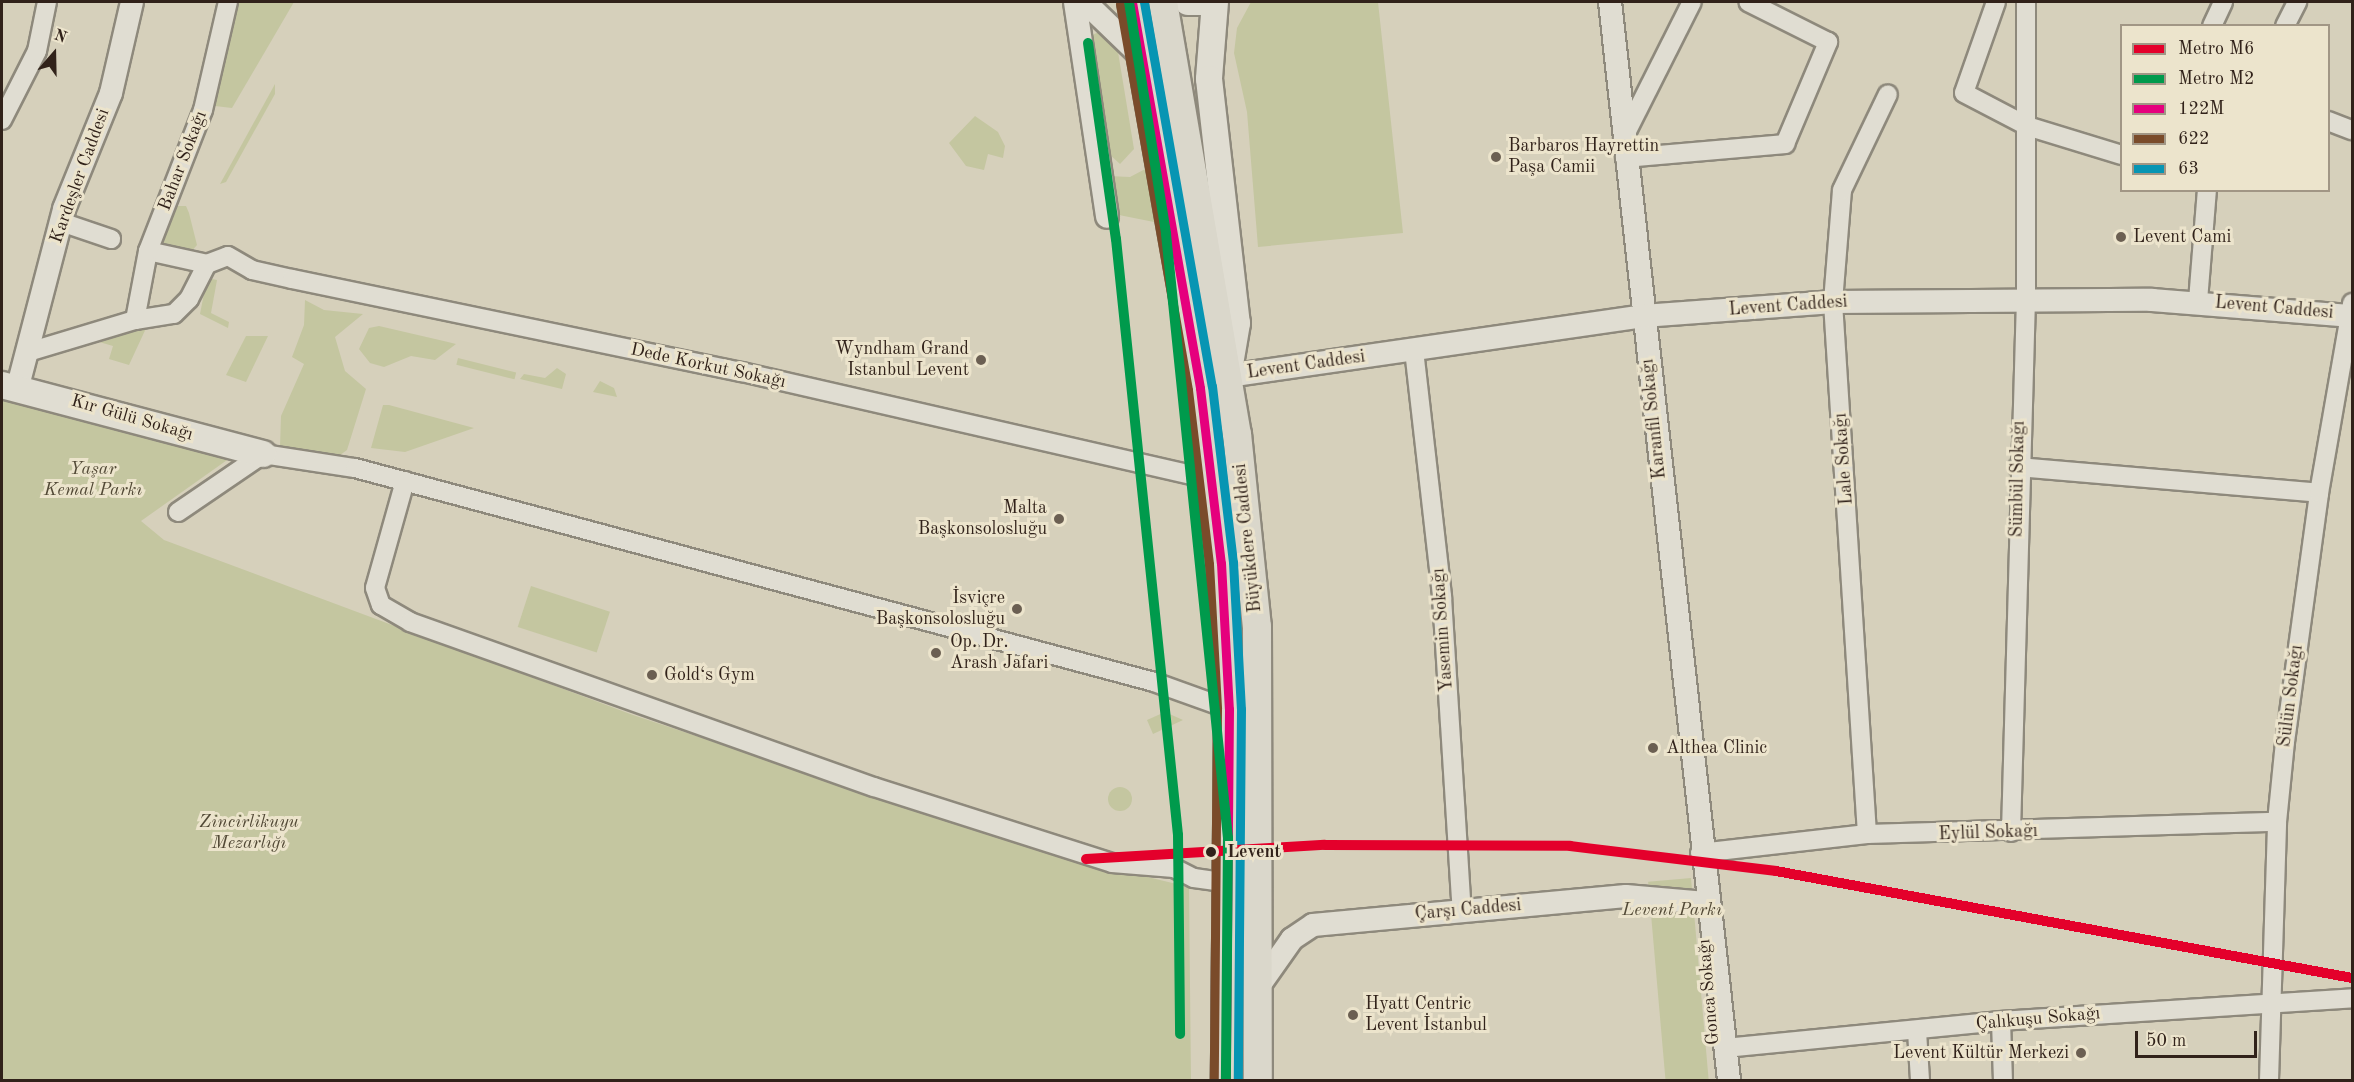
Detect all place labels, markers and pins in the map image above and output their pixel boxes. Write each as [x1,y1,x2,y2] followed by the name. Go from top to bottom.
[1508,136,1659,178] place label: Barbaros Hayrettin Paşa Camii
[1489,150,1503,164] marker: Barbaros Hayrettin Paşa Camii
[2133,226,2231,248] place label: Levent Cami
[2114,230,2128,244] marker: Levent Cami
[835,339,969,382] place label: Wyndham Grand Istanbul Levent
[974,353,988,367] marker: Wyndham Grand Istanbul Levent
[918,498,1047,540] place label: Malta Başkonsolosluğu
[1052,512,1066,526] marker: Malta Başkonsolosluğu
[876,588,1005,630] place label: İsviçre Başkonsolosluğu
[1010,602,1024,616] marker: İsviçre Başkonsolosluğu
[950,632,1048,674] place label: Op. Dr. Arash Jafari
[927,644,945,662] marker: Op. Dr. Arash Jafari
[664,664,755,686] place label: Gold‘s Gym
[645,668,659,682] marker: Gold‘s Gym
[1666,737,1767,759] place label: Althea Clinic
[1644,739,1662,757] marker: Althea Clinic
[1200,841,1222,863] marker: Levent
[1227,841,1281,863] place label: Levent
[1365,994,1487,1036] place label: Hyatt Centric Levent İstanbul
[1346,1008,1360,1022] marker: Hyatt Centric Levent İstanbul
[1893,1042,2069,1064] place label: Levent Kültür Merkezi
[2074,1046,2088,1060] marker: Levent Kültür Merkezi

